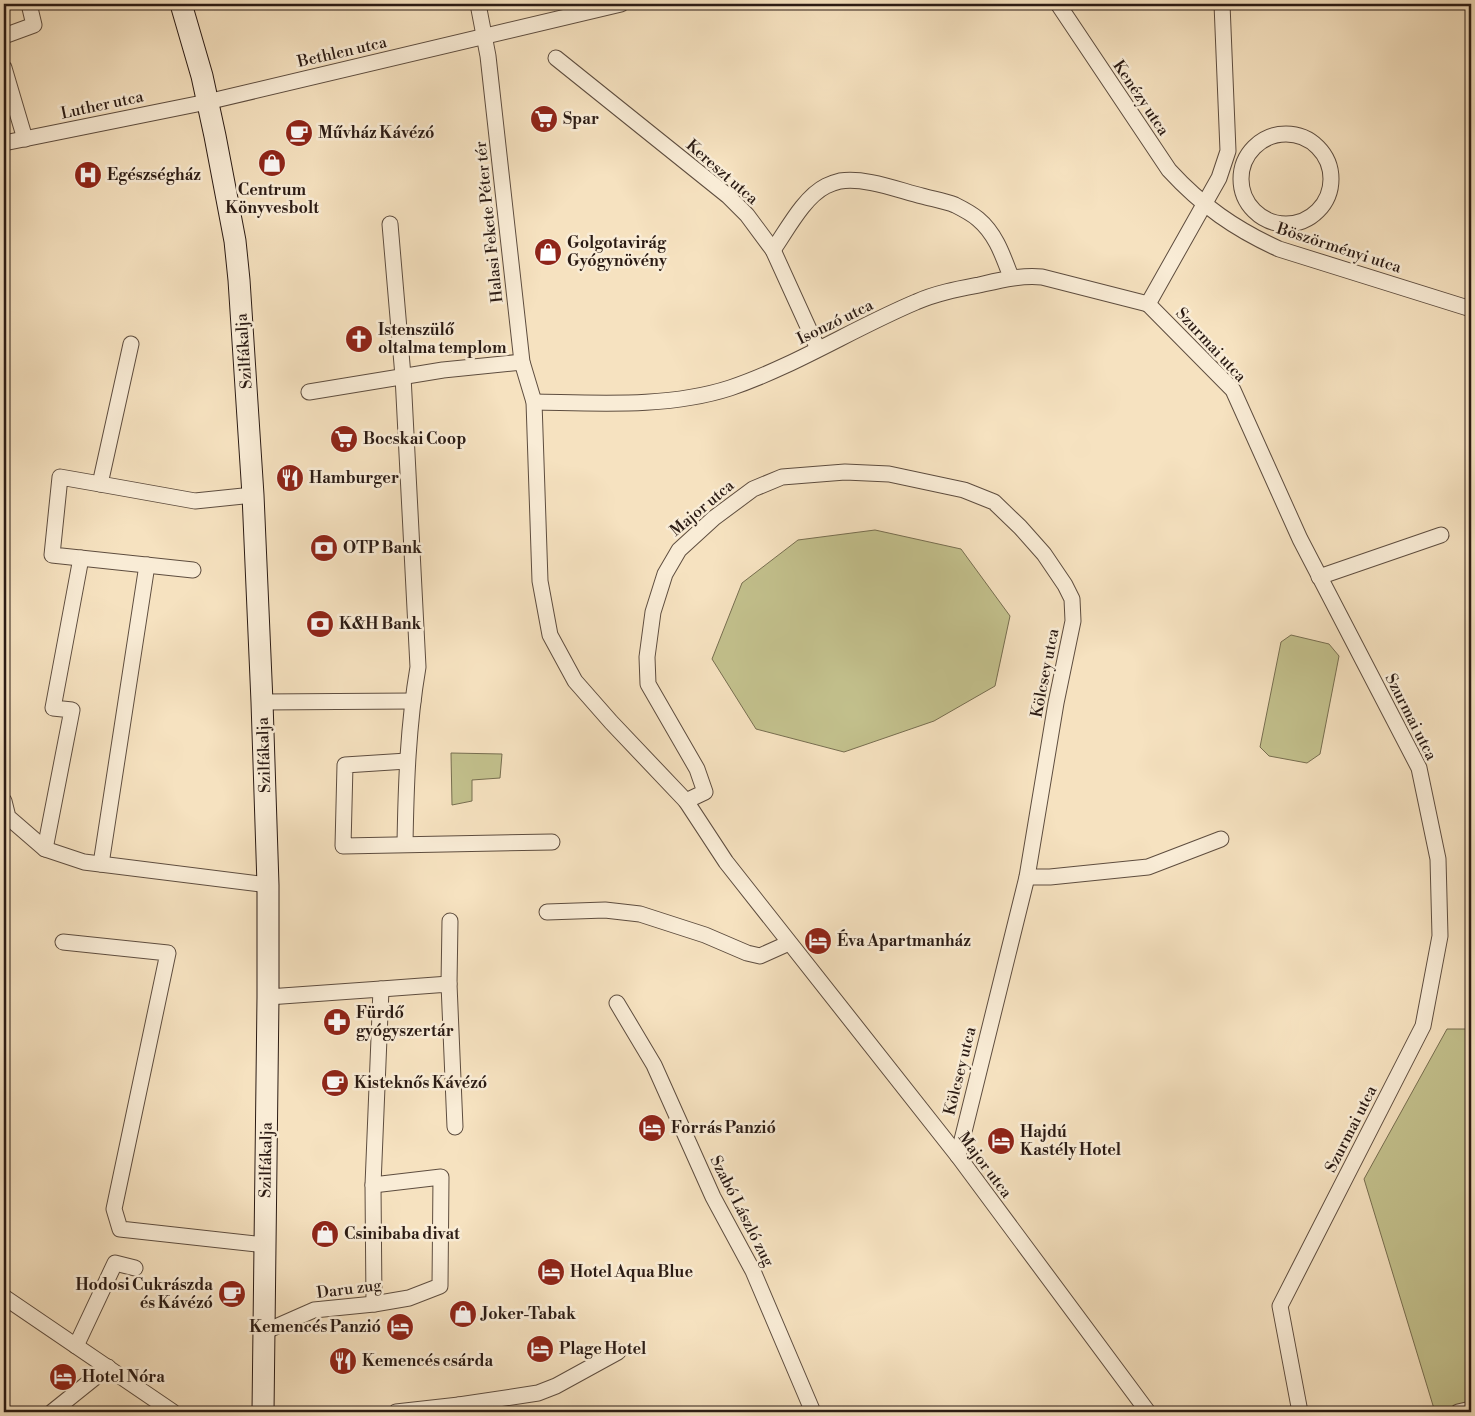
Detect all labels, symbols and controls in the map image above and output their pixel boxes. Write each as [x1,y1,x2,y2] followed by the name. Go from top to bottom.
[294,32,390,72] street label: Bethlen utca
[1108,56,1174,140] street label: Kenézy utca
[59,86,146,124] street label: Luther utca
[529,104,559,134] supermarket icon: Spar
[563,109,599,129] place label: Spar
[284,118,314,148] cafe icon: Művház Kávézó
[318,123,434,143] place label: Művház Kávézó
[682,135,763,209] street label: Kereszt utca
[471,140,507,304] street label: Halasi Fekete Péter tér
[257,148,287,178] shop icon: Centrum Könyvesbolt
[73,160,103,190] hospital icon: Egészségház
[107,165,201,185] place label: Egészségház
[225,180,319,218] place label: Centrum Könyvesbolt
[1273,218,1405,278] street label: Böszörményi utca
[567,233,668,271] place label: Golgotavirág Gyógynövény
[533,237,563,267] shop icon: Golgotavirág Gyógynövény
[794,295,877,349] street label: Isonzó utca
[1171,304,1251,387] street label: Szurmai utca
[231,312,257,390] street label: Szilfákalja
[378,320,507,358] place label: Istenszülő oltalma templom
[344,324,374,354] church icon: Istenszülő oltalma templom
[329,424,359,454] supermarket icon: Bocskai Coop
[363,429,466,449] place label: Bocskai Coop
[275,463,305,493] restaurant icon: Hamburger
[309,468,399,488] place label: Hamburger
[666,475,739,541] street label: Major utca
[309,533,339,563] bank icon: OTP Bank
[343,538,423,558] place label: OTP Bank
[305,609,335,639] bank icon: K&H Bank
[339,614,423,634] place label: K&H Bank
[1027,626,1064,719] street label: Kölcsey utca
[1381,670,1442,765] street label: Szurmai utca
[253,716,275,793] street label: Szilfákalja
[803,926,833,956] hotel icon: Éva Apartmanház
[837,929,971,951] place label: Éva Apartmanház
[356,1003,454,1041] place label: Fürdő gyógyszertár
[322,1007,352,1037] pharmacy icon: Fürdő gyógyszertár
[939,1024,981,1117] street label: Kölcsey utca
[320,1068,350,1098] cafe icon: Kisteknős Kávézó
[354,1073,487,1093] place label: Kisteknős Kávézó
[1321,1081,1382,1176] street label: Szurmai utca
[637,1113,667,1143] hotel icon: Forrás Panzió
[671,1118,776,1138] place label: Forrás Panzió
[255,1121,277,1198] street label: Szilfákalja
[1020,1122,1122,1160] place label: Hajdú Kastély Hotel
[986,1126,1016,1156] hotel icon: Hajdú Kastély Hotel
[954,1128,1017,1203] street label: Major utca
[705,1152,779,1270] street label: Szabó László zug
[310,1219,340,1249] shop icon: Csinibaba divat
[344,1224,460,1244] place label: Csinibaba divat
[536,1257,566,1287] hotel icon: Hotel Aqua Blue
[570,1262,693,1282] place label: Hotel Aqua Blue
[75,1275,213,1313] place label: Hodosi Cukrászda és Kávézó
[315,1275,383,1303] street label: Daru zug
[217,1279,247,1309] cafe icon: Hodosi Cukrászda és Kávézó
[448,1299,478,1329] shop icon: Joker-Tabak
[480,1304,577,1324] place label: Joker-Tabak
[385,1312,415,1342] hotel icon: Kemencés Panzió
[249,1317,381,1337] place label: Kemencés Panzió
[525,1334,555,1364] hotel icon: Plage Hotel
[559,1339,647,1359] place label: Plage Hotel
[328,1346,358,1376] restaurant icon: Kemencés csárda
[362,1351,494,1371] place label: Kemencés csárda
[48,1362,78,1392] hotel icon: Hotel Nóra
[82,1367,165,1387] place label: Hotel Nóra

